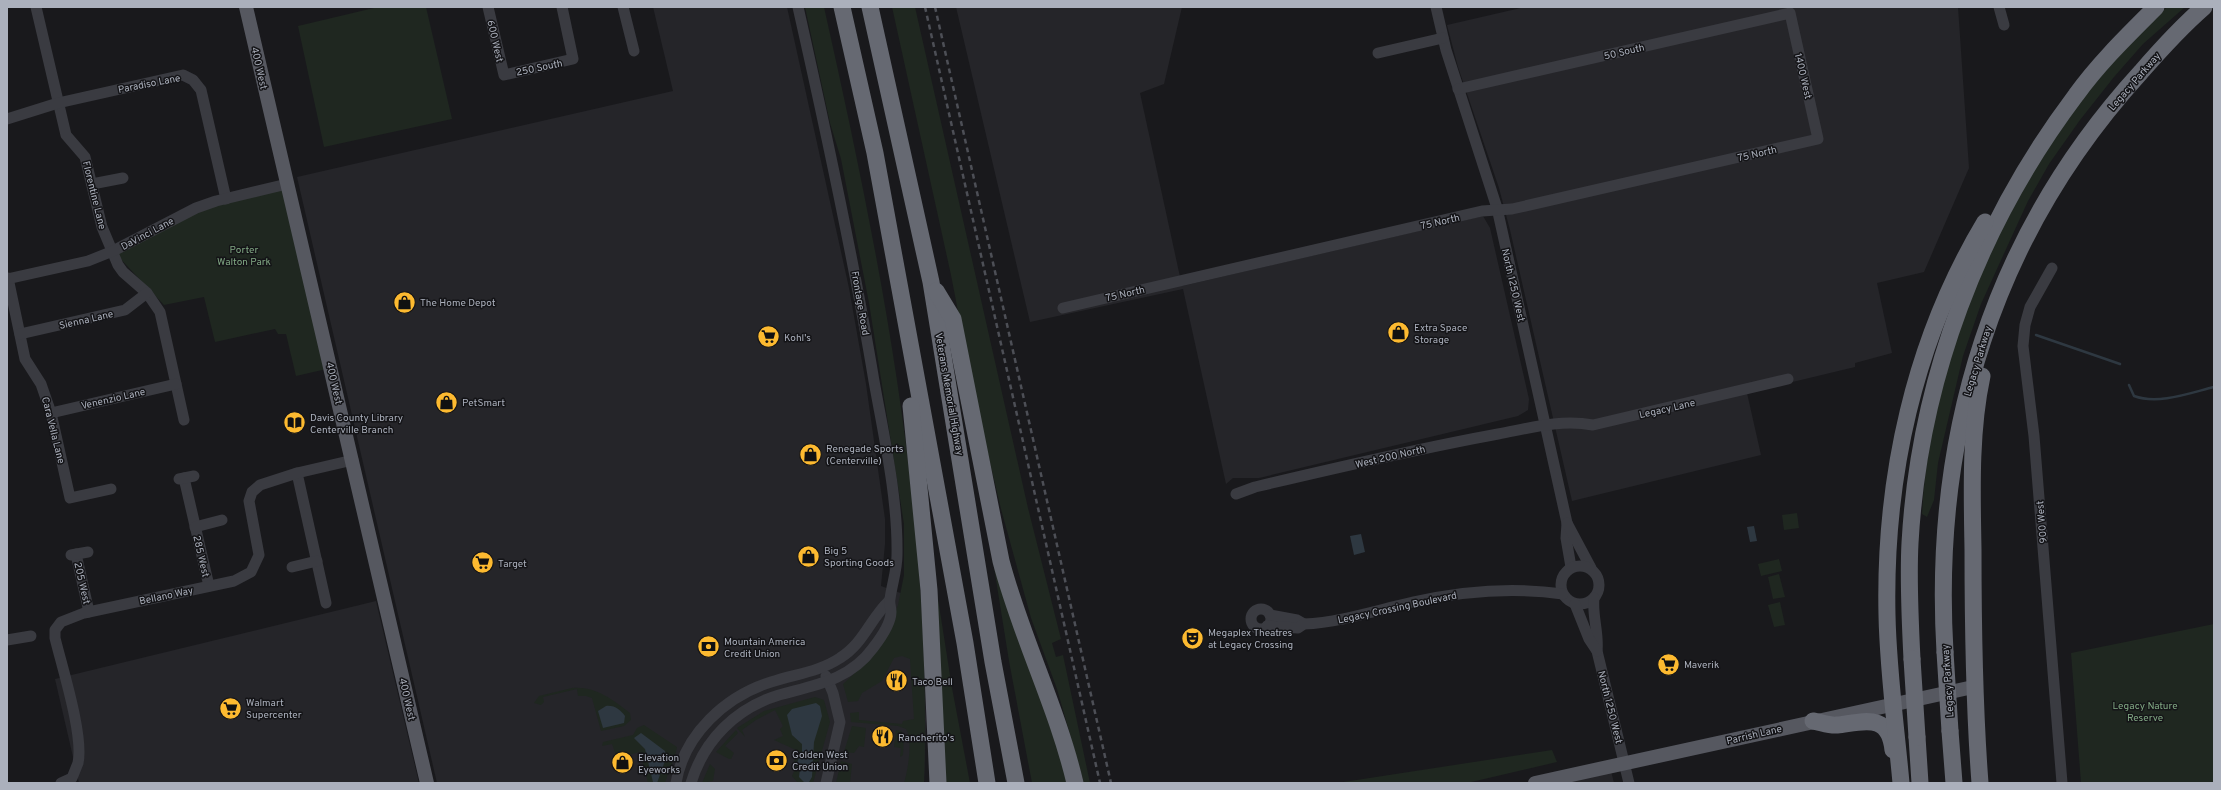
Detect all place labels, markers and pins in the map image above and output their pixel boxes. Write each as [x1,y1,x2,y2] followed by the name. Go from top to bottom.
[391,289,417,315] shop icon: The Home Depot
[420,297,496,310] place label: The Home Depot
[1385,320,1411,346] shop icon: Extra Space Storage
[1414,322,1467,347] place label: Extra Space Storage
[756,324,782,350] supermarket icon: Kohl's
[784,332,811,345] place label: Kohl's
[434,389,460,415] shop icon: PetSmart
[462,397,505,410] place label: PetSmart
[282,410,308,436] library icon: Davis County Library Centerville Branch
[310,412,403,437] place label: Davis County Library Centerville Branch
[797,441,823,467] shop icon: Renegade Sports (Centerville)
[826,443,904,468] place label: Renegade Sports (Centerville)
[796,543,822,569] shop icon: Big 5 Sporting Goods
[824,545,894,570] place label: Big 5 Sporting Goods
[469,550,495,576] supermarket icon: Target
[498,558,527,571] place label: Target
[1180,625,1206,651] theatre icon: Megaplex Theatres at Legacy Crossing
[1208,627,1293,652] place label: Megaplex Theatres at Legacy Crossing
[696,634,722,660] bank icon: Mountain America Credit Union
[724,636,805,661] place label: Mountain America Credit Union
[1656,651,1682,677] supermarket icon: Maverik
[1684,659,1719,672] place label: Maverik
[883,668,909,694] restaurant icon: Taco Bell
[912,676,953,689] place label: Taco Bell
[217,695,243,721] supermarket icon: Walmart Supercenter
[246,697,302,722] place label: Walmart Supercenter
[869,724,895,750] restaurant icon: Rancherito's
[898,732,955,745] place label: Rancherito's
[764,747,790,773] bank icon: Golden West Credit Union
[792,749,848,774] place label: Golden West Credit Union
[609,750,635,776] shop icon: Elevation Eyeworks
[638,752,681,777] place label: Elevation Eyeworks

